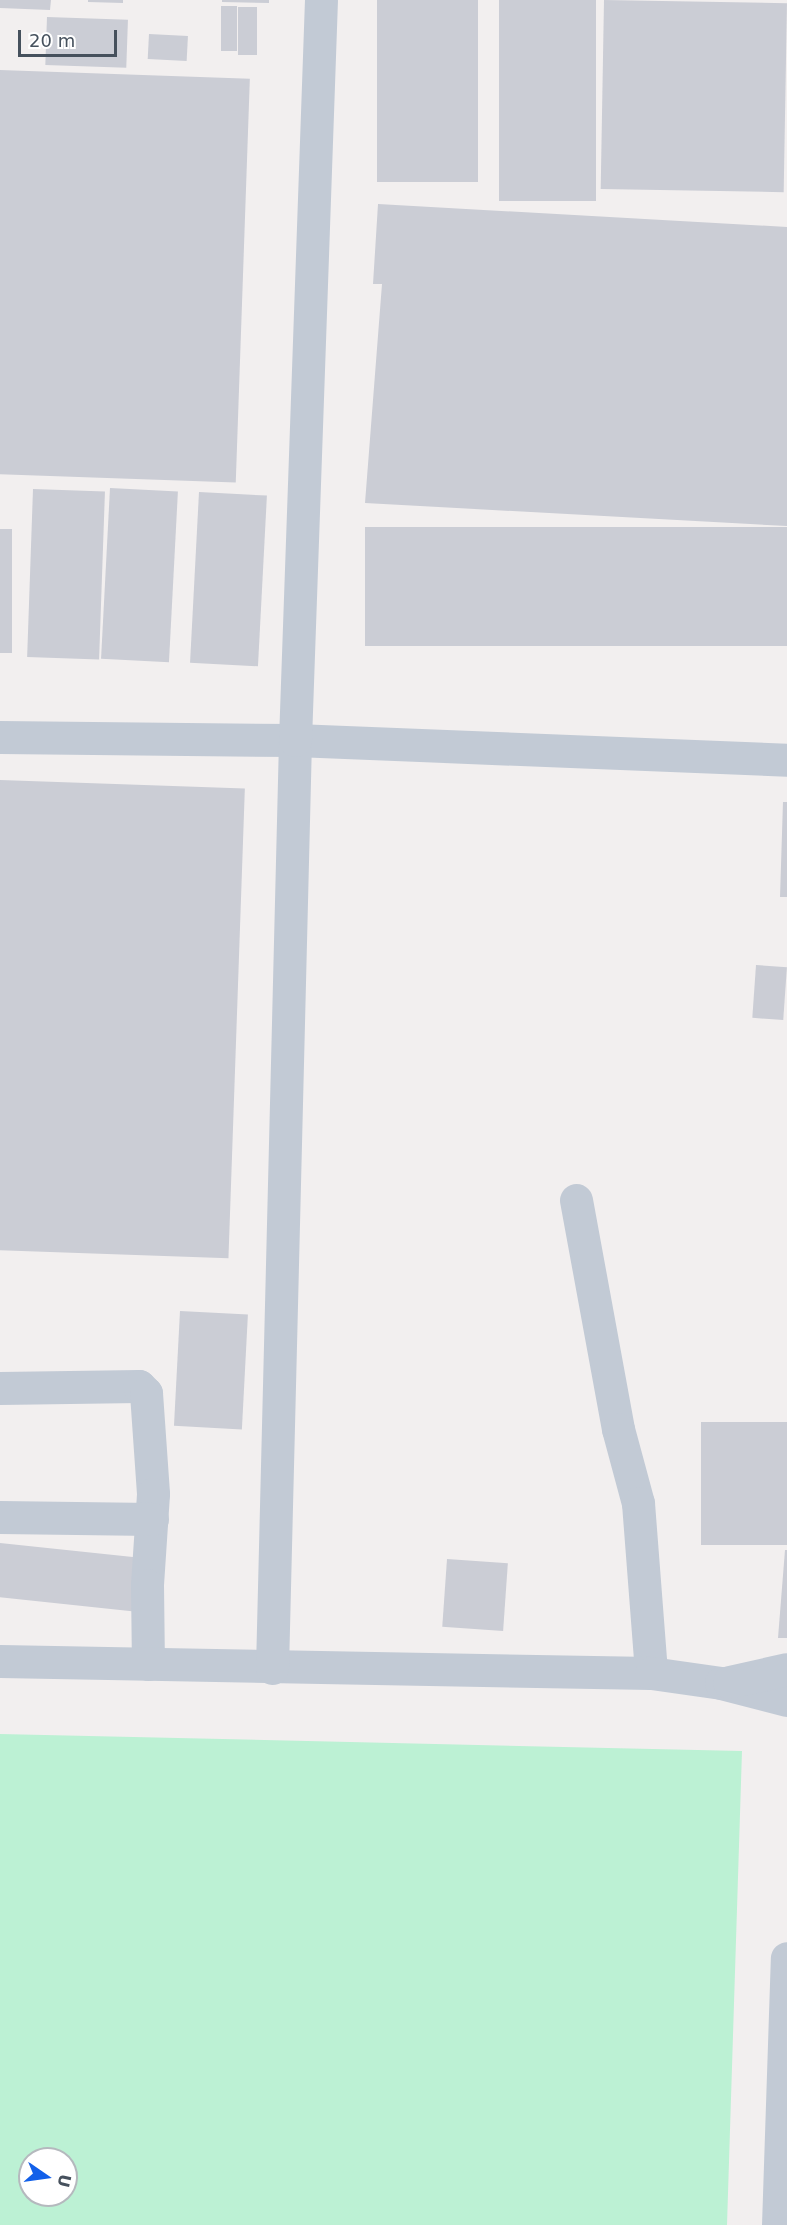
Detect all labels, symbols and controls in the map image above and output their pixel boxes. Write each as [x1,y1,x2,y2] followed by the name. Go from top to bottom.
[21,18,120,56] scale bar
[29,30,75,51] text: 20 m
[18,2147,78,2207] north arrow
[53,2172,75,2189] text: U

